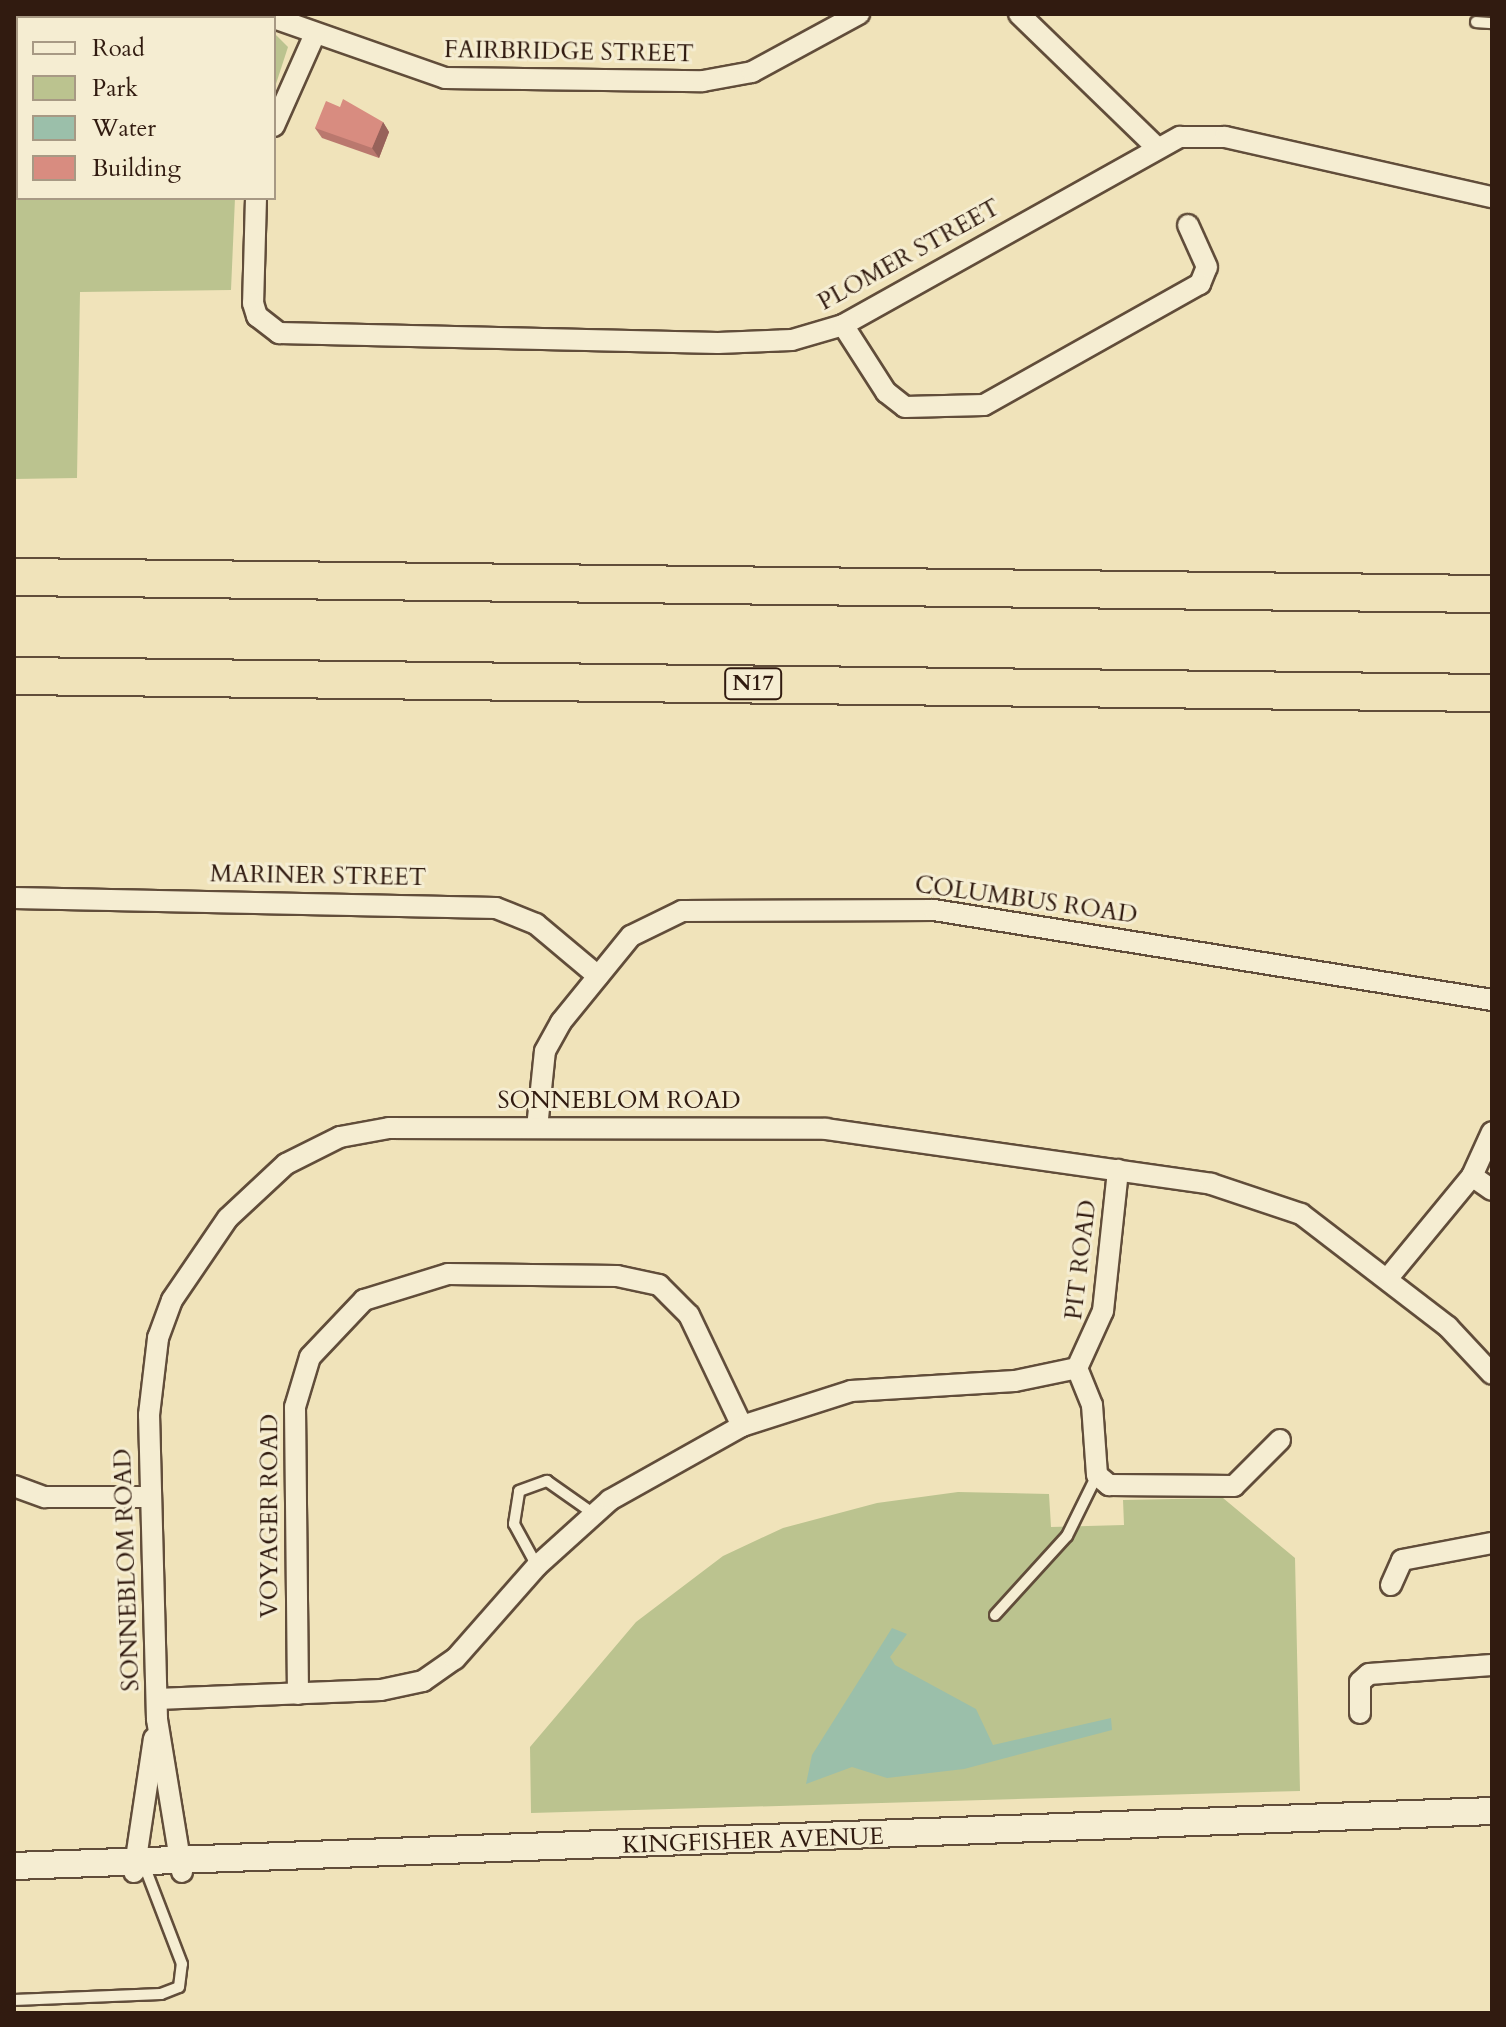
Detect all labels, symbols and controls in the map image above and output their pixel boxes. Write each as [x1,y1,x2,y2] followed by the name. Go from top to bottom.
[16,16,276,200] legend
[92,32,145,65] text: Road
[444,35,694,69] street label: FAIRBRIDGE STREET
[92,72,138,105] text: Park
[92,112,156,145] text: Water
[92,152,181,185] text: Building
[813,193,1005,317] street label: PLOMER STREET
[723,666,783,702] road number: N17
[210,860,426,892] street label: MARINER STREET
[913,870,1139,930] street label: COLUMBUS ROAD
[497,1087,741,1115] street label: SONNEBLOM ROAD
[1059,1199,1103,1321] street label: PIT ROAD
[256,1414,284,1618] street label: VOYAGER ROAD
[108,1448,146,1692] street label: SONNEBLOM ROAD
[622,1822,884,1860] street label: KINGFISHER AVENUE

